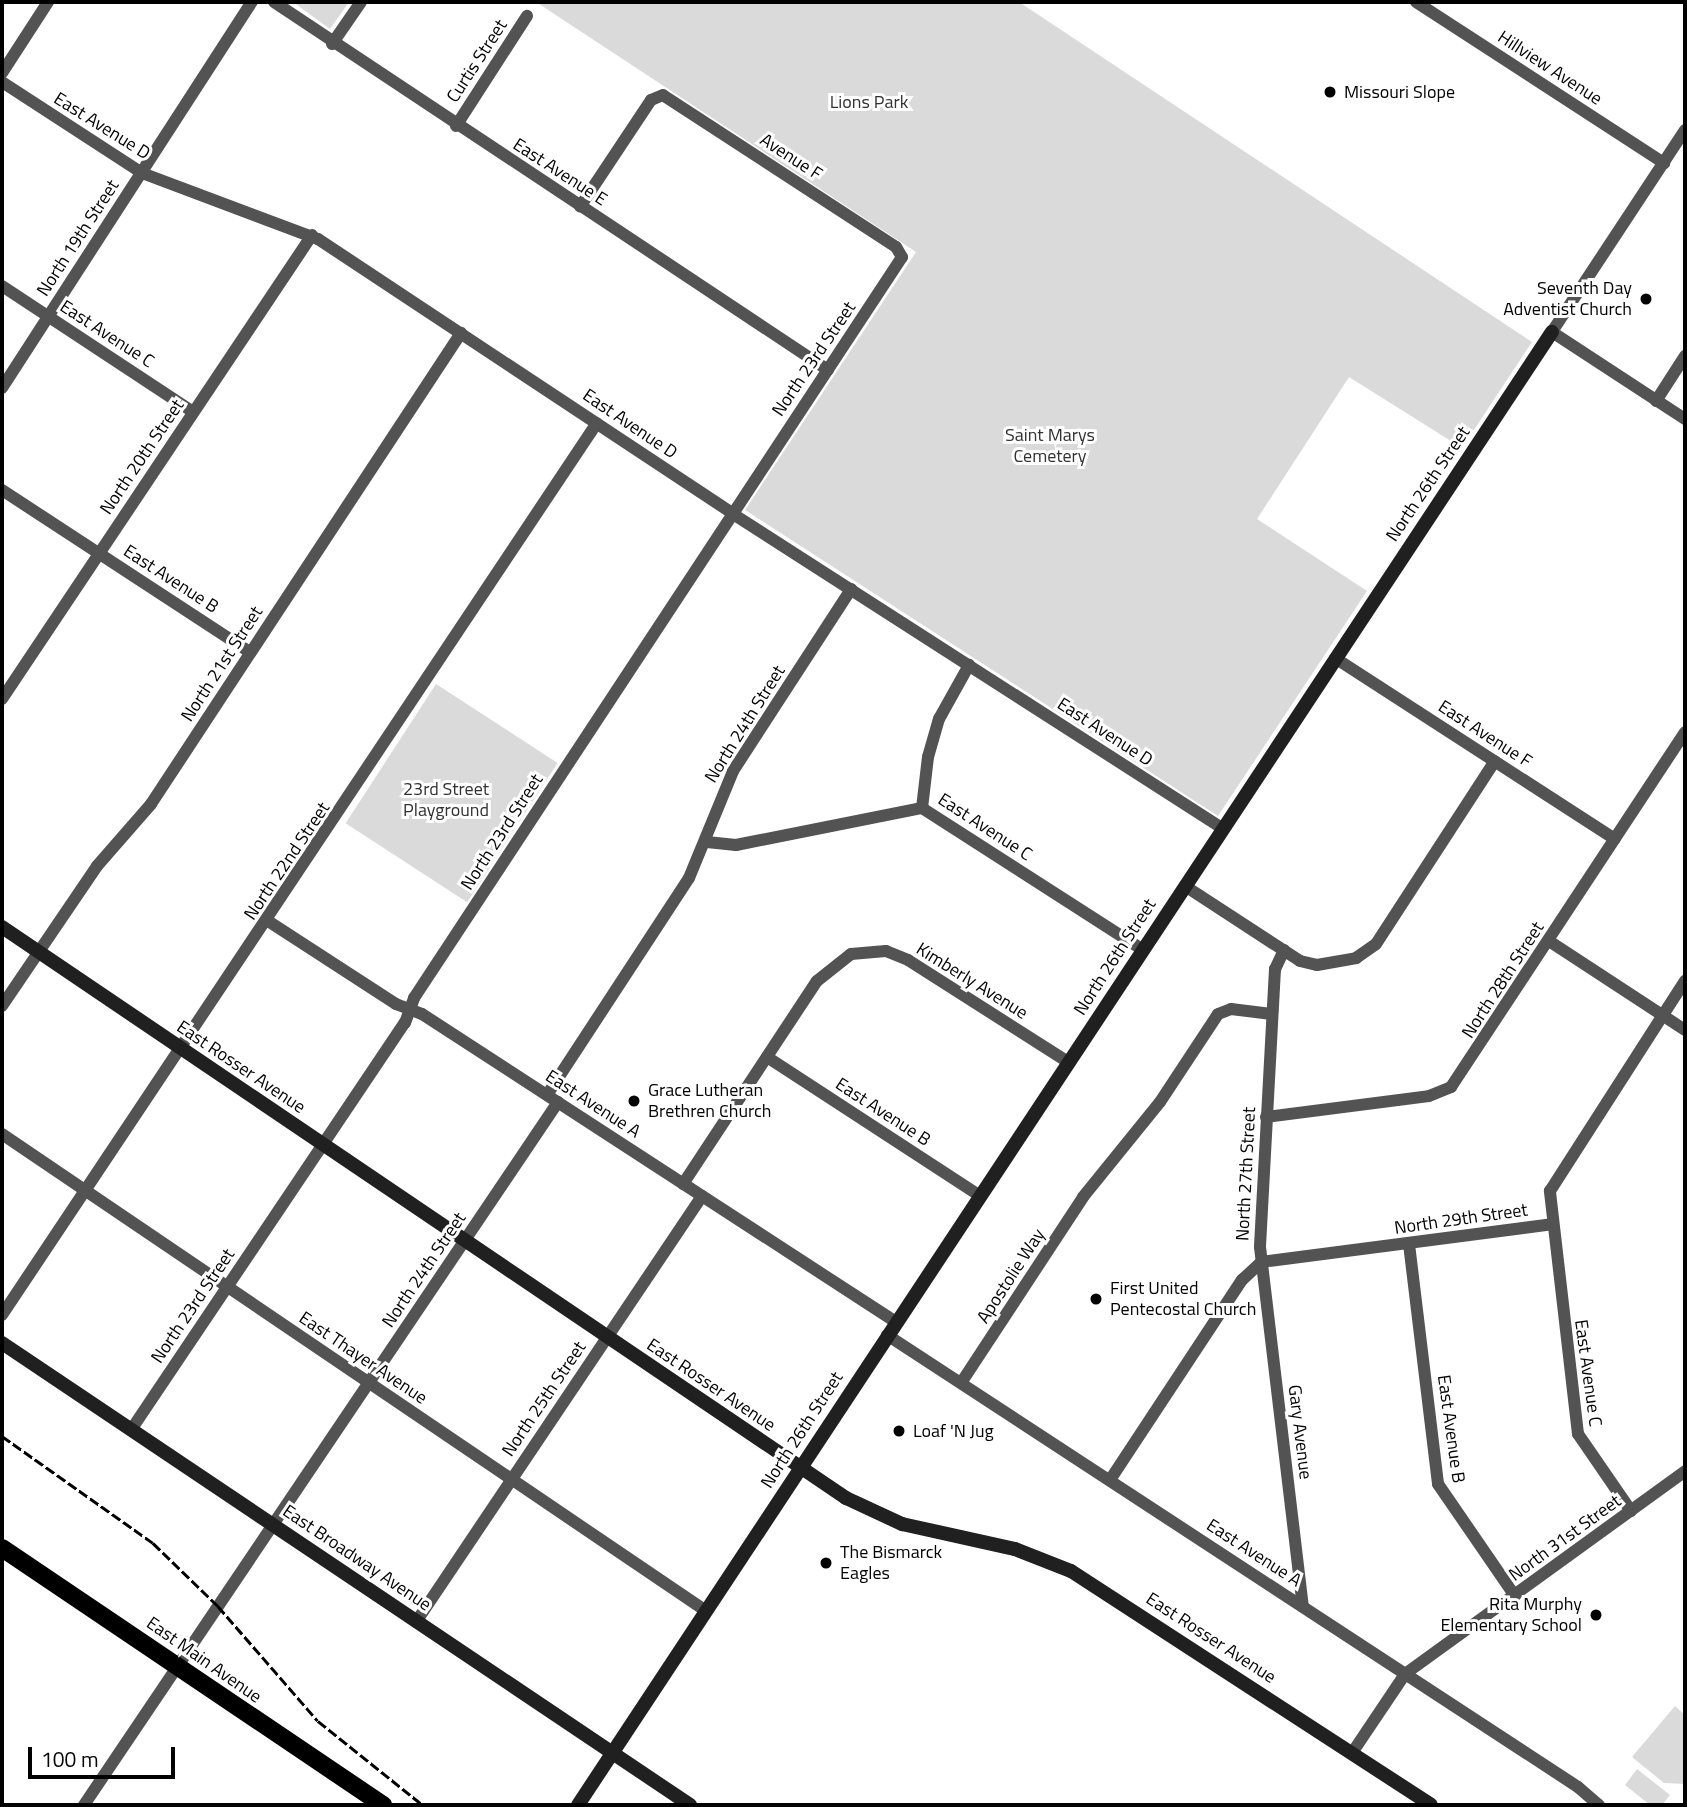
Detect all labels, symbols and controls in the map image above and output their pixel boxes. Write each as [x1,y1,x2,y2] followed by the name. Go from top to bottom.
[442,16,512,106] street label: Curtis Street
[1494,26,1606,110] street label: Hillview Avenue
[1344,81,1455,103] place label: Missouri Slope
[1322,84,1338,100] marker: Missouri Slope
[50,88,154,164] street label: East Avenue D
[830,91,908,113] park label: Lions Park
[756,129,826,185] street label: Avenue F
[509,134,611,210] street label: East Avenue E
[32,176,124,300] street label: North 19th Street
[1503,278,1632,320] place label: Seventh Day Adventist Church
[1638,291,1654,307] marker: Seventh Day Adventist Church
[56,296,158,372] street label: East Avenue C
[768,298,860,420] street label: North 23rd Street
[579,384,681,464] street label: East Avenue D
[96,395,188,519] street label: North 20th Street
[1382,422,1474,546] street label: North 26th Street
[1005,425,1095,467] park label: Saint Marys Cemetery
[119,540,223,618] street label: East Avenue B
[177,602,267,726] street label: North 21st Street
[700,661,790,787] street label: North 24th Street
[1053,693,1157,771] street label: East Avenue D
[1434,696,1536,772] street label: East Avenue F
[457,770,547,894] street label: North 23rd Street
[403,779,489,822] park label: 23rd Street Playground
[934,789,1036,865] street label: East Avenue C
[240,798,334,924] street label: North 22nd Street
[1069,895,1161,1019] street label: North 26th Street
[1457,918,1549,1042] street label: North 28th Street
[912,938,1032,1024] street label: Kimberly Avenue
[173,1016,309,1118] street label: East Rosser Avenue
[542,1065,644,1143] street label: East Avenue A
[831,1073,935,1151] street label: East Avenue B
[648,1080,771,1122] place label: Grace Lutheran Brethren Church
[626,1093,642,1109] marker: Grace Lutheran Brethren Church
[1232,1106,1260,1242] street label: North 27th Street
[1393,1199,1529,1239] street label: North 29th Street
[378,1208,470,1332] street label: North 24th Street
[972,1225,1050,1327] street label: Apostolie Way
[147,1245,239,1367] street label: North 23rd Street
[1110,1278,1256,1320] place label: First United Pentecostal Church
[1088,1291,1104,1307] marker: First United Pentecostal Church
[295,1307,431,1409] street label: East Thayer Avenue
[1570,1318,1606,1428] street label: East Avenue C
[643,1334,779,1436] street label: East Rosser Avenue
[498,1337,590,1461] street label: North 25th Street
[756,1368,848,1492] street label: North 26th Street
[1433,1374,1469,1484] street label: East Avenue B
[1283,1383,1317,1481] street label: Gary Avenue
[913,1420,994,1442] place label: Loaf 'N Jug
[891,1423,907,1439] marker: Loaf 'N Jug
[1505,1490,1625,1586] street label: North 31st Street
[279,1500,435,1616] street label: East Broadway Avenue
[1203,1514,1305,1592] street label: East Avenue A
[840,1542,942,1584] place label: The Bismarck Eagles
[818,1555,834,1571] marker: The Bismarck Eagles
[1142,1588,1280,1688] street label: East Rosser Avenue
[1440,1594,1582,1636] place label: Rita Murphy Elementary School
[1588,1607,1604,1623] marker: Rita Murphy Elementary School
[142,1612,266,1708] street label: East Main Avenue
[32,1734,178,1778] scale bar
[41,1743,98,1775] text: 100 m

